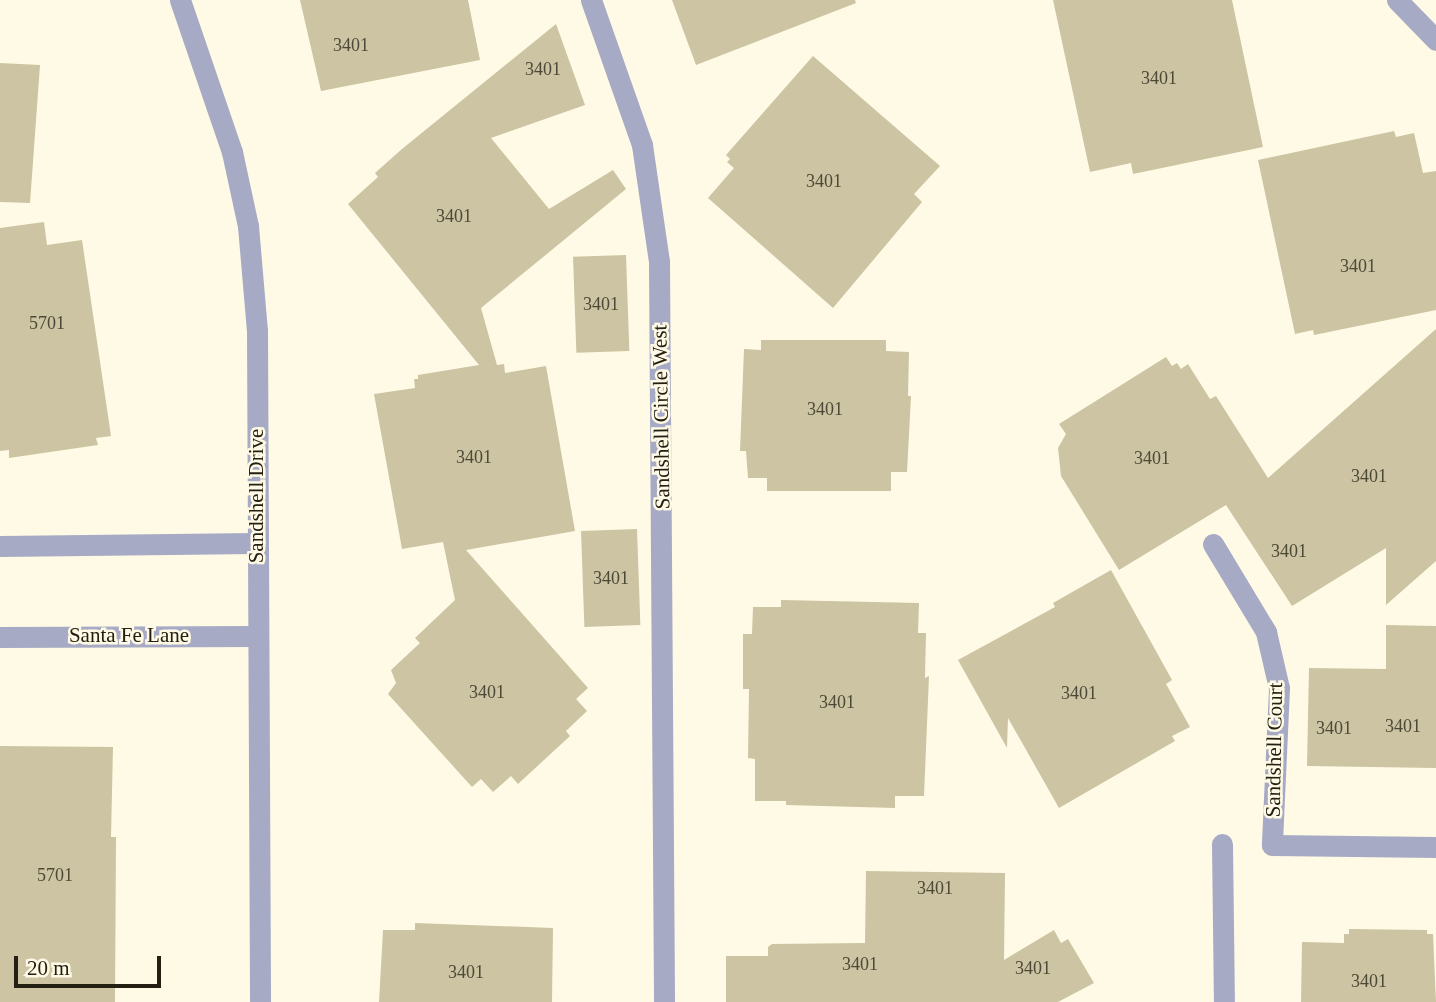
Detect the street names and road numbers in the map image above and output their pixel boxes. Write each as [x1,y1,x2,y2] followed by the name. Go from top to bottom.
[647,324,675,510] street label: Sandshell Circle West
[243,429,269,563] street label: Sandshell Drive
[69,622,189,648] street label: Santa Fe Lane
[1260,682,1288,818] street label: Sandshell Court

